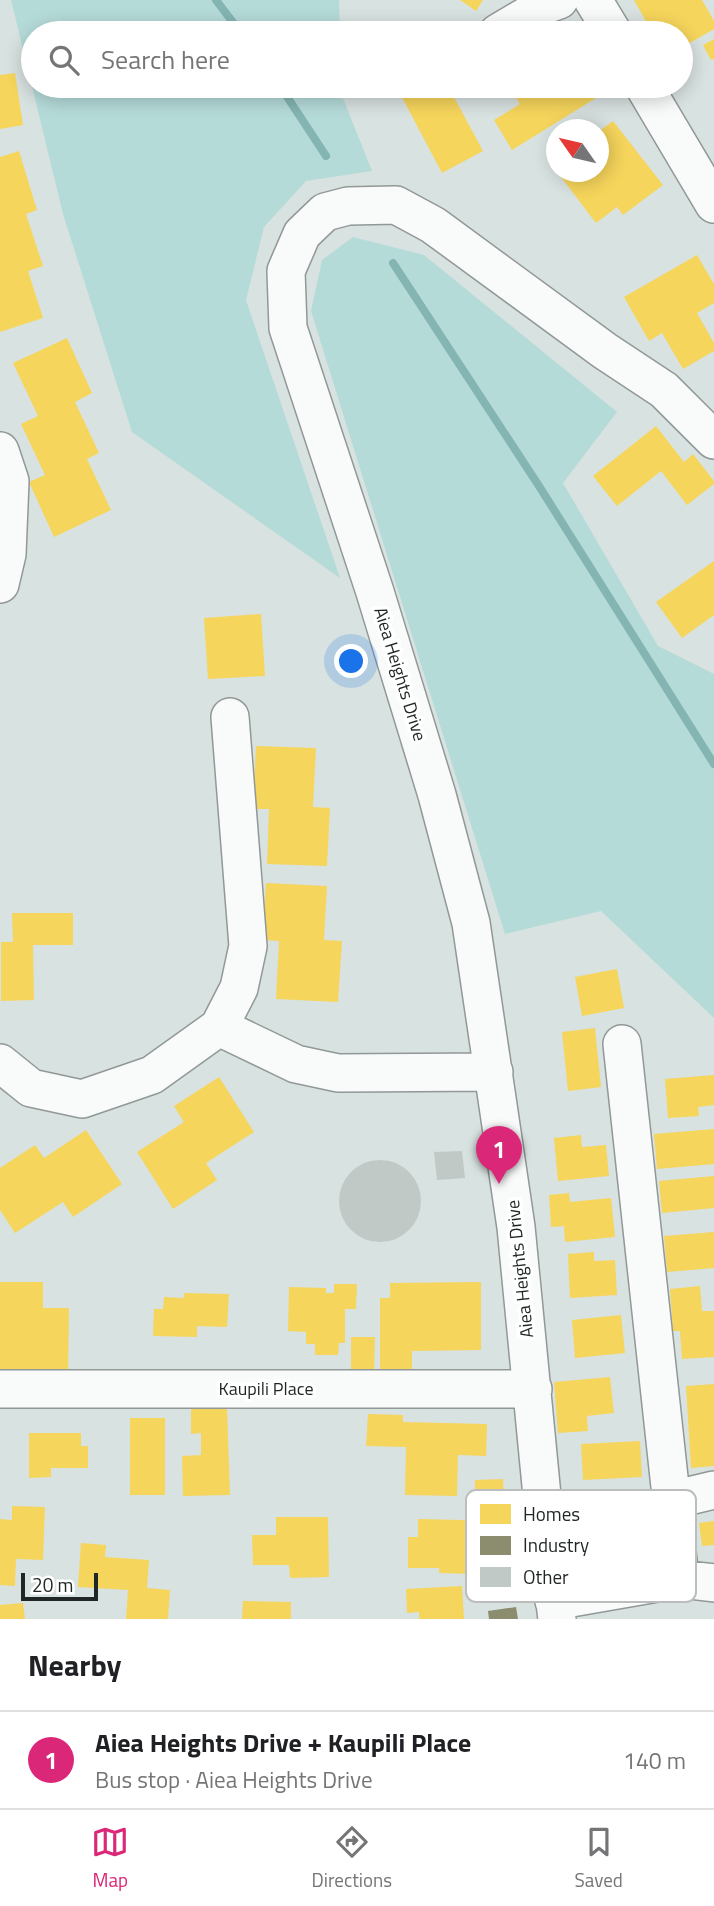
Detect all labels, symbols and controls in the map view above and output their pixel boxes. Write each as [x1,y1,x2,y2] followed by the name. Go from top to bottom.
[21,21,693,98] search box
[101,40,230,79] text: Search here
[45,41,83,79] icon: search
[546,119,609,182] north arrow
[367,604,434,744] street label: Aiea Heights Drive
[334,644,368,678] your location
[476,1126,522,1184] pin: 1
[499,1199,540,1339] street label: Aiea Heights Drive
[219,1375,314,1402] street label: Kaupili Place
[466,1490,696,1602] legend
[523,1499,580,1528] text: Homes
[523,1530,589,1559] text: Industry
[523,1562,569,1591] text: Other
[21,1570,98,1602] scale bar
[32,1570,73,1599] text: 20 m
[28,1642,121,1688] text: Nearby
[95,1723,471,1762] text: Aiea Heights Drive + Kaupili Place
[45,1743,57,1778] text: 1
[623,1743,686,1778] text: 140 m
[95,1762,373,1797] text: Bus stop · Aiea Heights Drive
[91,1823,129,1894] tab: Map
[312,1823,392,1894] tab: Directions
[574,1823,623,1894] tab: Saved

